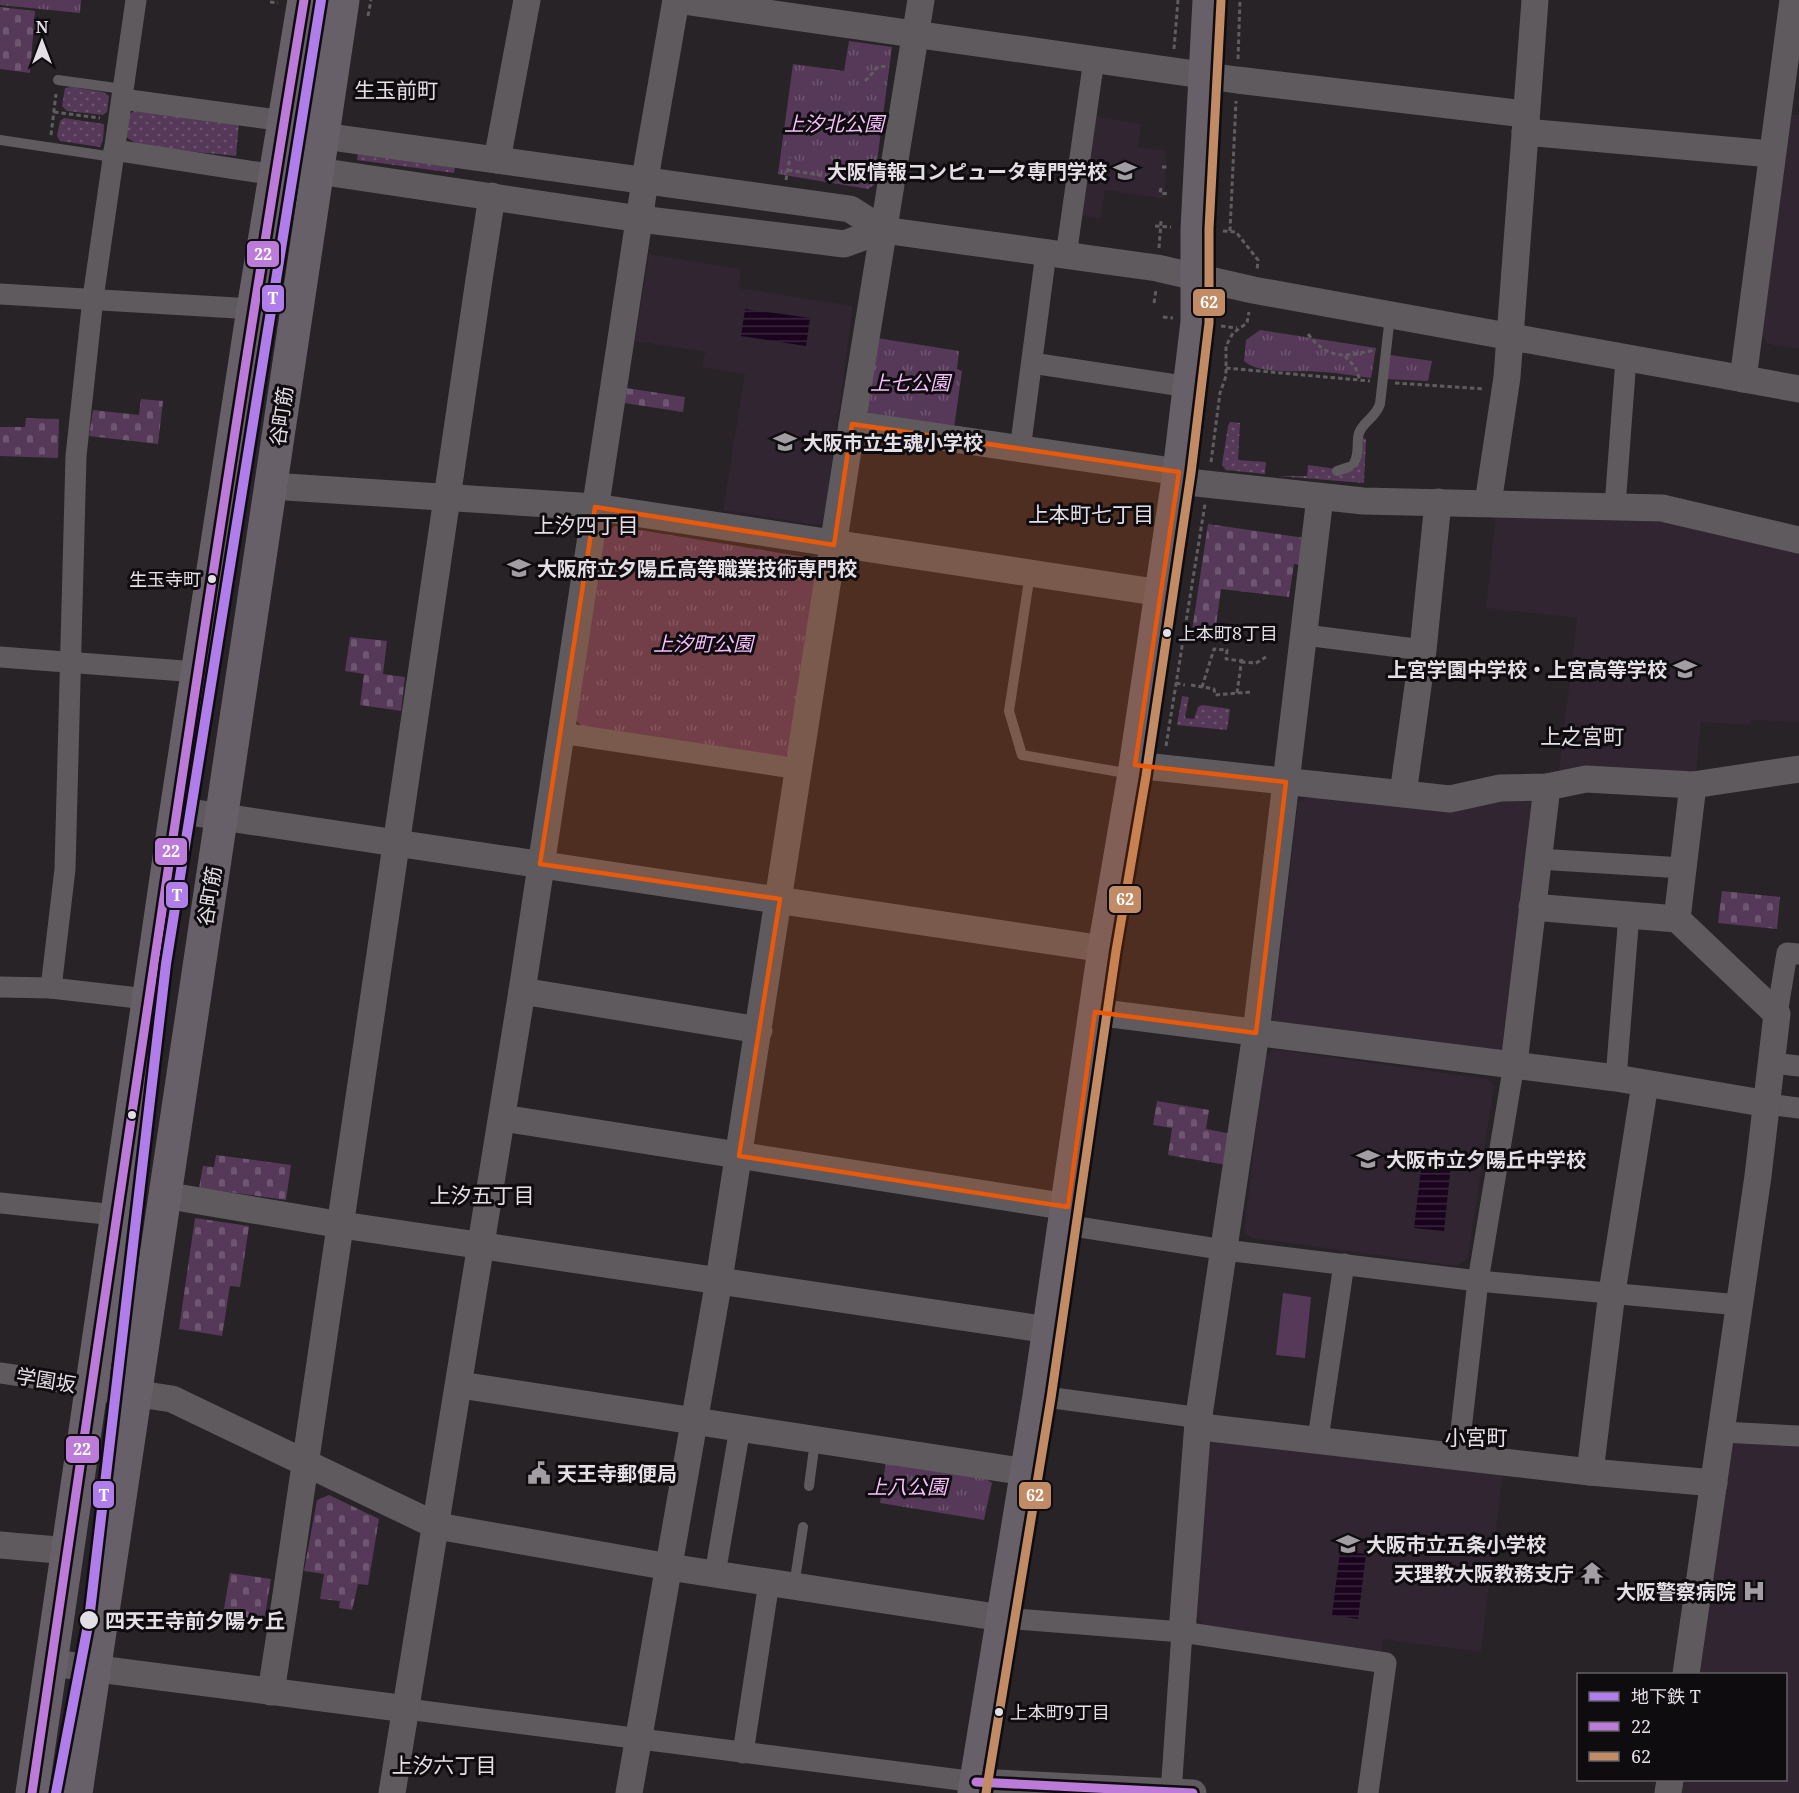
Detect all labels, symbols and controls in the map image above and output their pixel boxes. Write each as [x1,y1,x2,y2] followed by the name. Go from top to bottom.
[12,12,72,72] north arrow
[36,16,49,38] text: N
[354,76,438,104] district label: 生玉前町
[784,110,887,137] park label: 上汐北公園
[827,158,1107,185] place label: 大阪情報コンピュータ専門学校
[1112,158,1138,184] school or university icon: 大阪情報コンピュータ専門学校
[246,240,280,268] line badge: 22
[254,243,272,265] text: 22
[261,284,285,313] line badge: T
[268,287,279,309] text: T
[1192,288,1226,317] line badge: 62
[1200,291,1218,313] text: 62
[870,369,953,396] park label: 上七公園
[263,384,299,448] street label: 谷町筋
[772,429,798,455] school or university icon: 大阪市立生魂小学校
[803,429,983,456] place label: 大阪市立生魂小学校
[1028,500,1154,528] district label: 上本町七丁目
[534,511,639,539] district label: 上汐四丁目
[506,555,532,581] school or university icon: 大阪府立夕陽丘高等職業技術専門校
[537,555,857,582] place label: 大阪府立夕陽丘高等職業技術専門校
[129,567,201,591] place label: 生玉寺町
[206,573,218,585] marker: 生玉寺町
[1178,621,1278,645] place label: 上本町8丁目
[1161,627,1173,639] marker: 上本町8丁目
[653,630,756,657] park label: 上汐町公園
[1387,656,1667,683] place label: 上宮学園中学校・上宮高等学校
[1672,656,1698,682] school or university icon: 上宮学園中学校・上宮高等学校
[1540,722,1624,750] district label: 上之宮町
[154,837,188,866] line badge: 22
[162,840,180,862] text: 22
[191,864,227,928] street label: 谷町筋
[165,881,189,909] line badge: T
[172,884,183,906] text: T
[1108,885,1142,914] line badge: 62
[1116,888,1134,910] text: 62
[126,1109,138,1121] unlabelled marker
[1355,1146,1381,1172] school or university icon: 大阪市立夕陽丘中学校
[1386,1146,1586,1173] place label: 大阪市立夕陽丘中学校
[430,1181,535,1209] district label: 上汐五丁目
[14,1362,78,1398] street label: 学園坂
[1445,1423,1508,1451] district label: 小宮町
[65,1435,100,1464] line badge: 22
[73,1438,91,1460] text: 22
[526,1460,552,1486] public building icon: 天王寺郵便局
[557,1460,677,1487] place label: 天王寺郵便局
[867,1473,950,1500] park label: 上八公園
[92,1480,115,1509] line badge: T
[1018,1481,1052,1510] line badge: 62
[99,1484,110,1506] text: T
[1026,1484,1044,1506] text: 62
[1335,1531,1361,1557] school or university icon: 大阪市立五条小学校
[1366,1531,1546,1558] place label: 大阪市立五条小学校
[1394,1560,1574,1587] place label: 天理教大阪教務支庁
[1579,1560,1605,1586] temple icon: 天理教大阪教務支庁
[1616,1578,1736,1605] place label: 大阪警察病院
[1741,1578,1767,1604] hospital icon: 大阪警察病院
[105,1607,285,1634] place label: 四天王寺前夕陽ヶ丘
[78,1609,100,1631] marker: 四天王寺前夕陽ヶ丘
[1577,1673,1787,1781] legend
[1631,1684,1701,1708] text: 地下鉄 T
[1010,1700,1110,1724] place label: 上本町9丁目
[993,1706,1005,1718] marker: 上本町9丁目
[1631,1714,1651,1738] text: 22
[1631,1744,1651,1768] text: 62
[392,1751,497,1779] district label: 上汐六丁目

